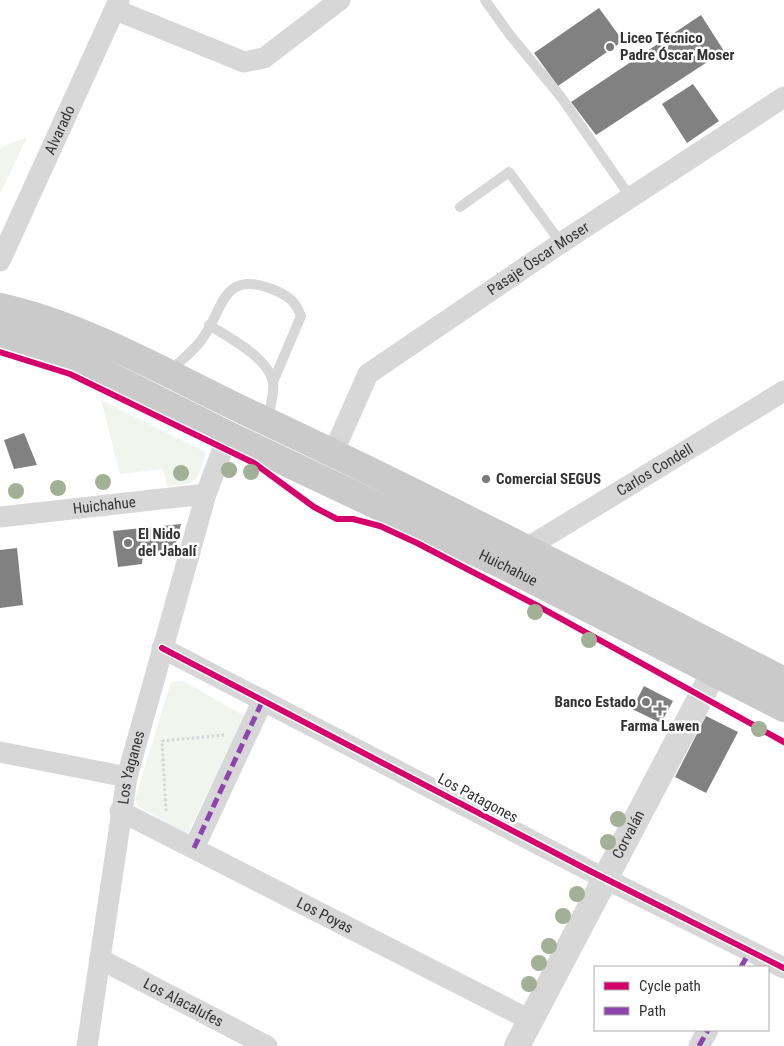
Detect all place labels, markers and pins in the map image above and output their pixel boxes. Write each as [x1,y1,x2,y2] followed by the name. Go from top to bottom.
[620,29,734,64] place label: Liceo Técnico Padre Óscar Moser
[604,41,616,53] marker: Liceo Técnico Padre Óscar Moser
[496,470,601,488] place label: Comercial SEGUS
[480,473,492,485] marker: Comercial SEGUS
[138,525,198,560] place label: El Nido del Jabalí
[122,537,134,549] marker: El Nido del Jabalí
[555,693,636,711] place label: Banco Estado
[640,696,652,708] marker: Banco Estado
[654,703,666,715] marker: Farma Lawen
[621,717,699,735] place label: Farma Lawen

